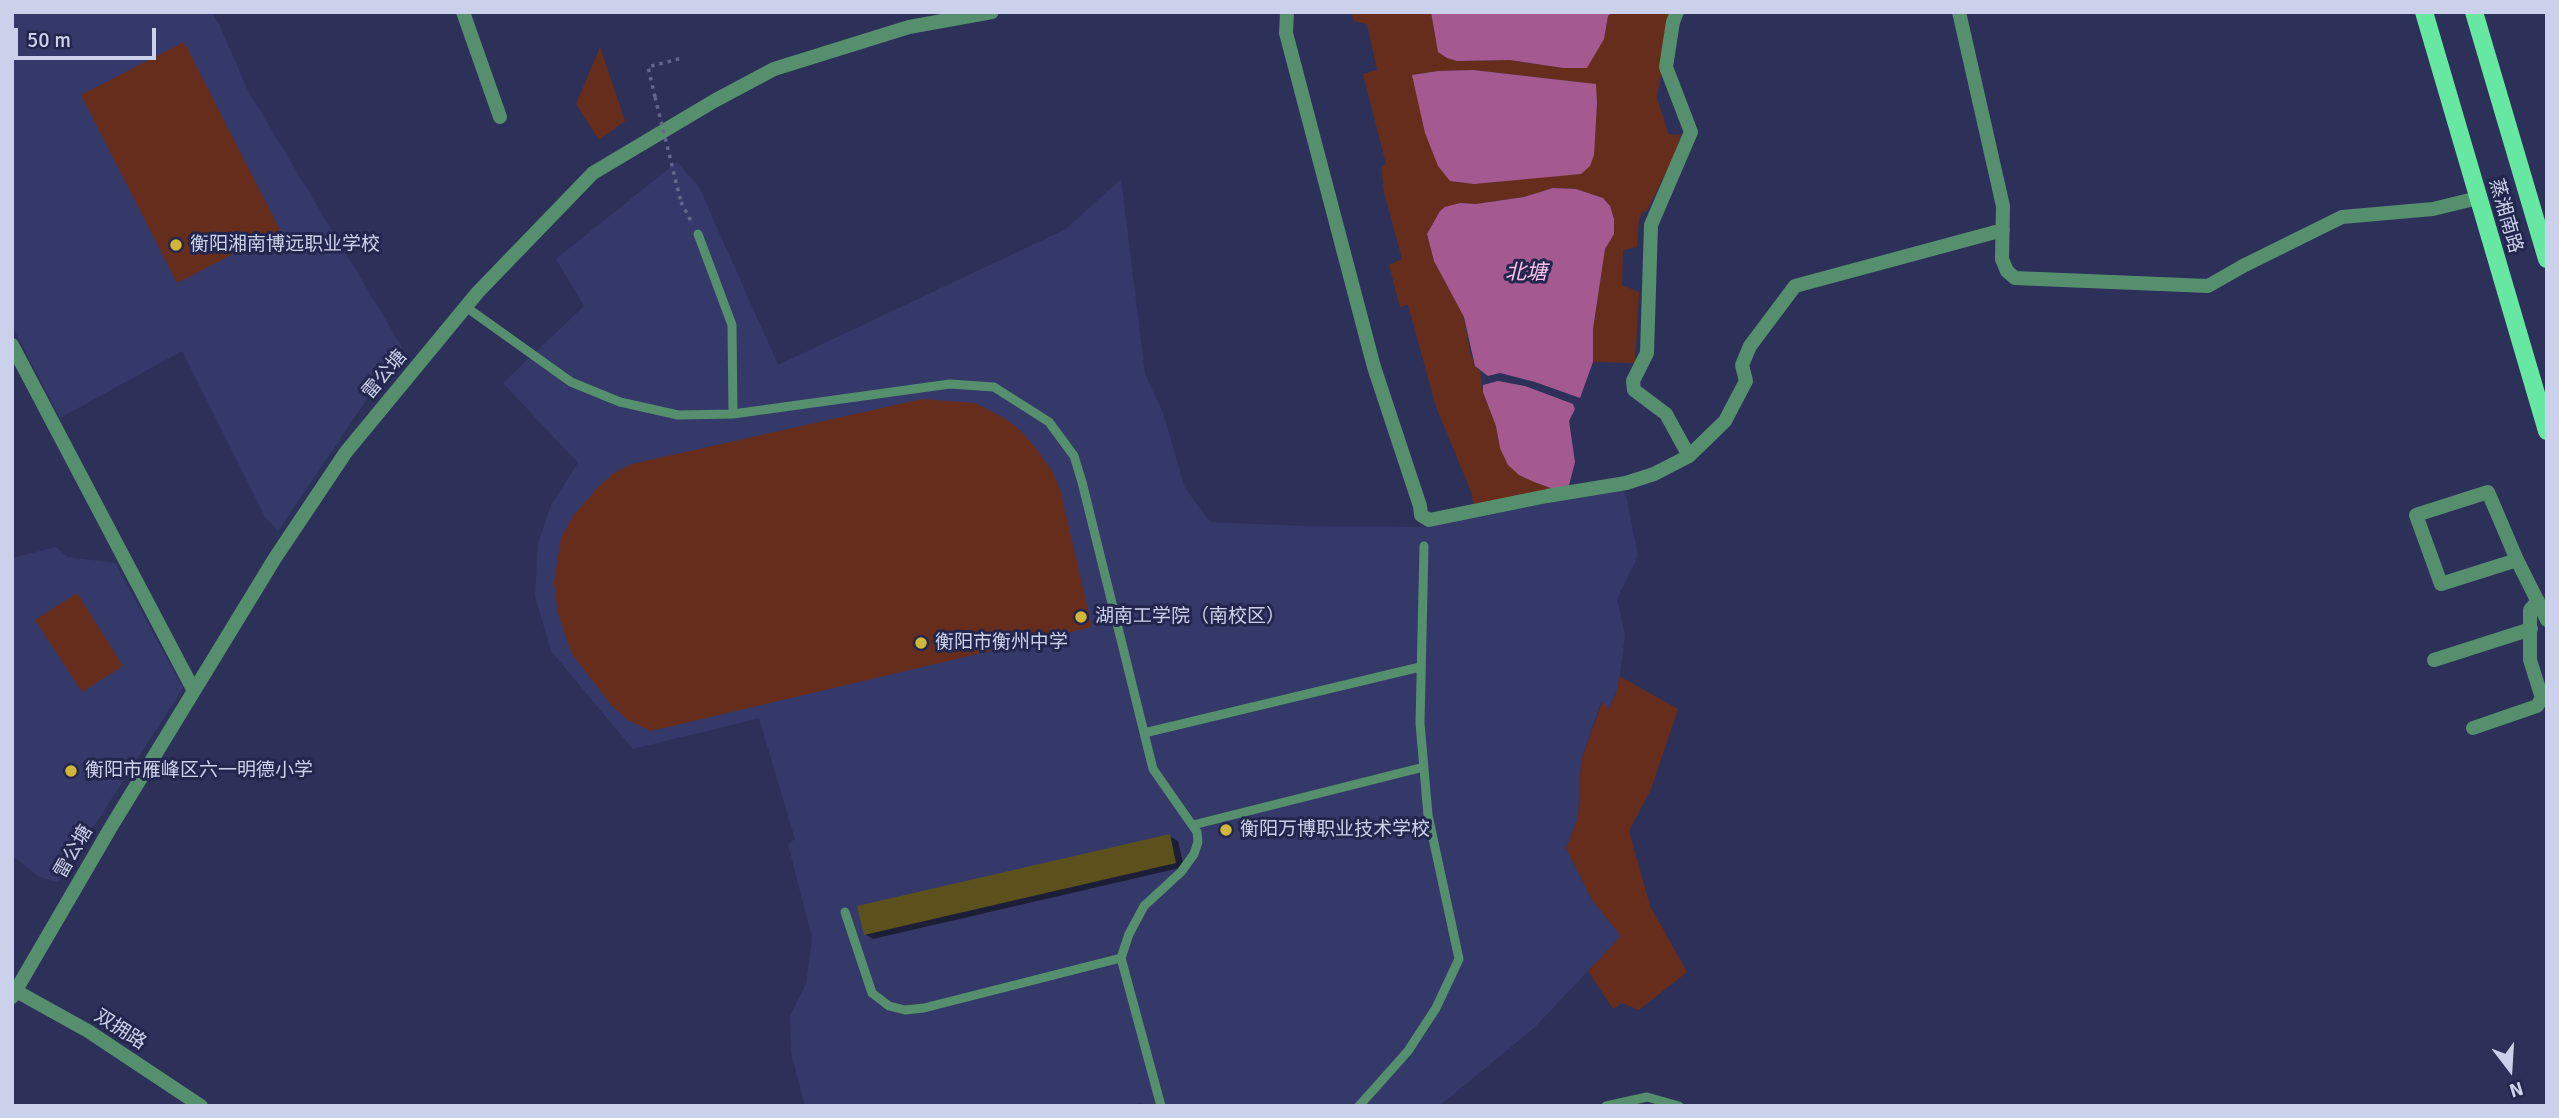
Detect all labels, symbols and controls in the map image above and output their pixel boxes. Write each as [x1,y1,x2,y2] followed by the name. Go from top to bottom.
[18,14,159,58] scale bar
[27,27,71,53] text: 50 m
[2484,176,2526,256] street label: 蒸湘南路
[190,234,380,256] place label: 衡阳湘南博远职业学校
[168,237,184,253] marker: 衡阳湘南博远职业学校
[1505,260,1547,286] water label: 北塘
[358,346,412,404] street label: 雷公塘
[1095,606,1285,628] place label: 湖南工学院（南校区）
[1073,609,1089,625] marker: 湖南工学院（南校区）
[935,632,1068,654] place label: 衡阳市衡州中学
[913,635,929,651] marker: 衡阳市衡州中学
[85,760,313,782] place label: 衡阳市雁峰区六一明德小学
[63,763,79,779] marker: 衡阳市雁峰区六一明德小学
[1240,819,1430,841] place label: 衡阳万博职业技术学校
[50,822,98,882] street label: 雷公塘
[1218,822,1234,838] marker: 衡阳万博职业技术学校
[90,1005,150,1055] street label: 双拥路
[2475,1034,2545,1104] north arrow
[2506,1076,2526,1102] text: N

